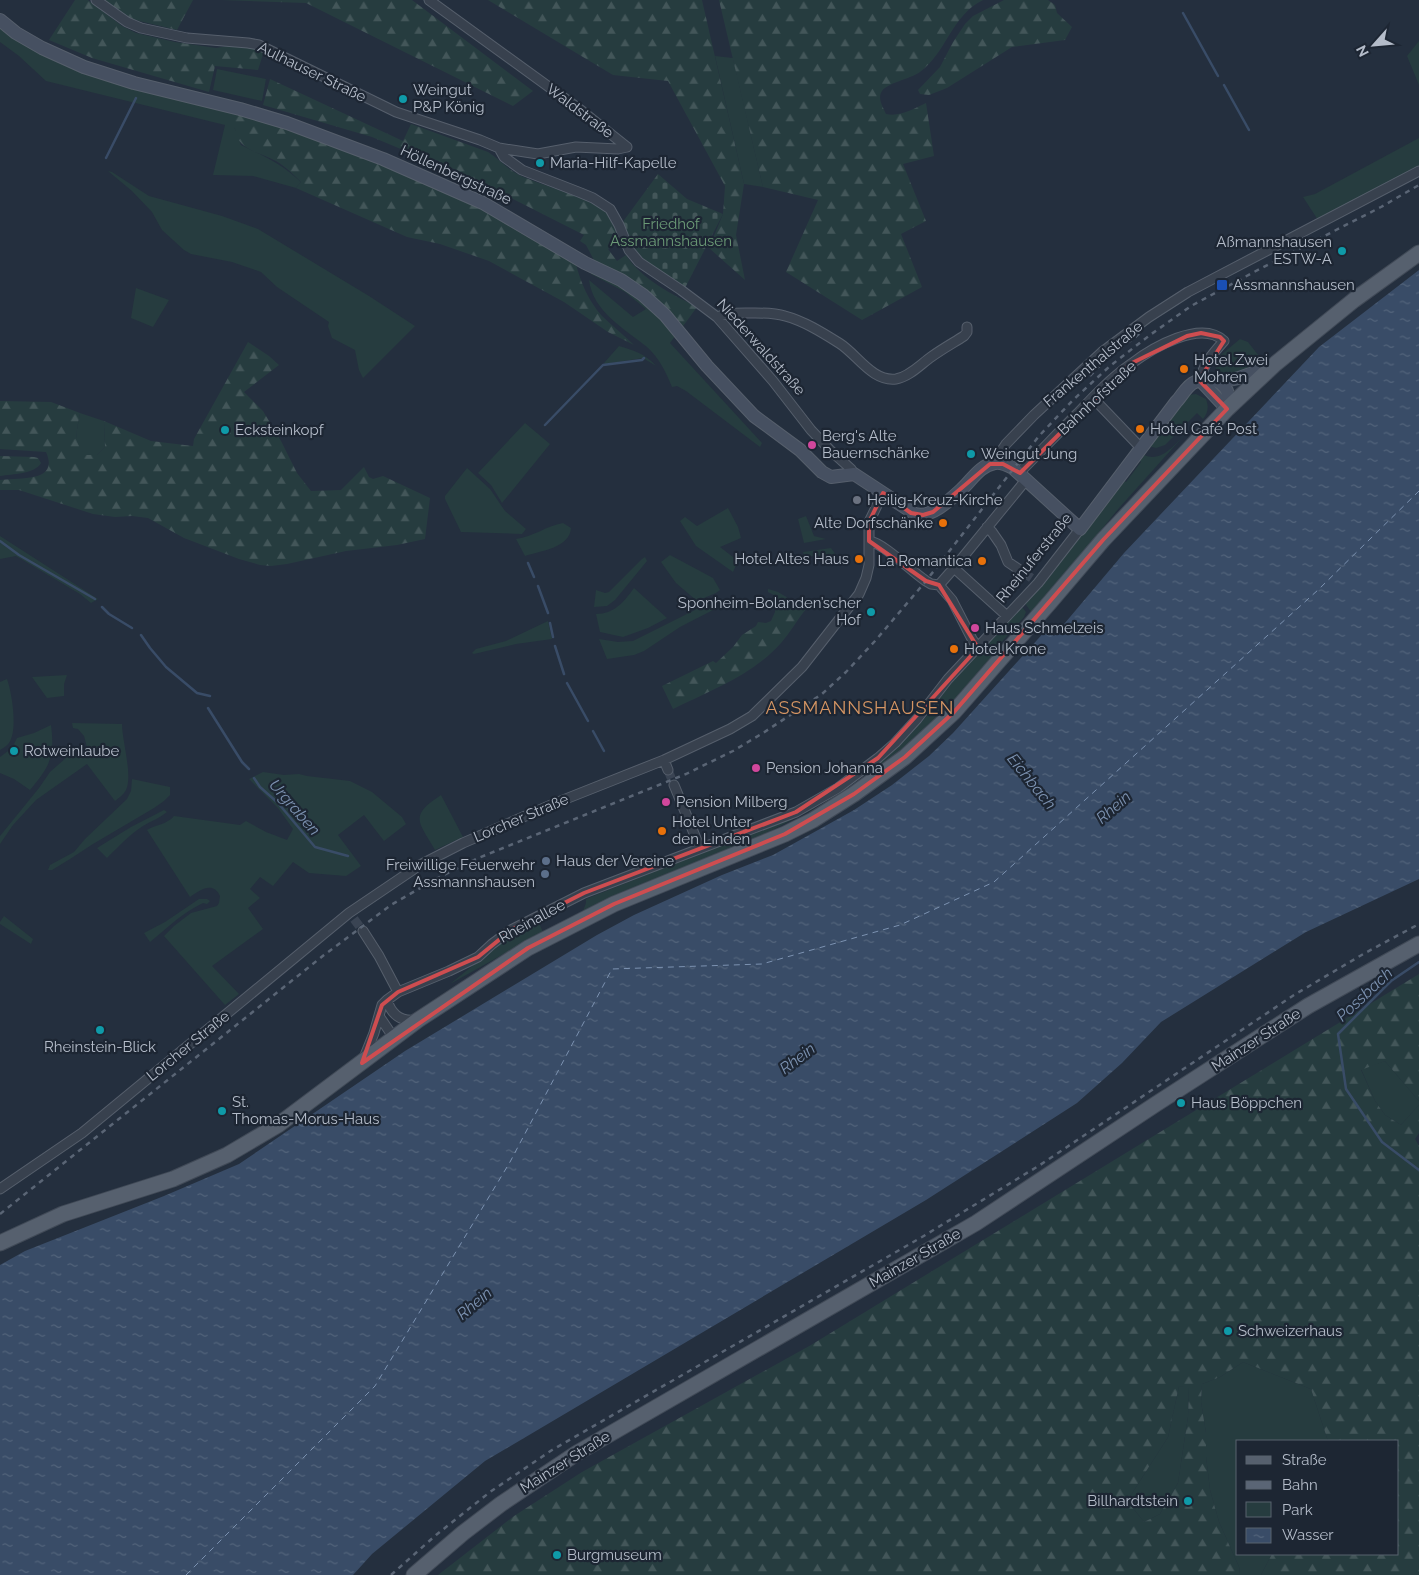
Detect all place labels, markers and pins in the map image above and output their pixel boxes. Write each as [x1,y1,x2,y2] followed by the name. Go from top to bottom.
[413,81,485,116] place label: Weingut P&P König
[397,93,409,105] marker: Weingut P&P König
[550,154,677,172] place label: Maria-Hilf-Kapelle
[534,157,546,169] marker: Maria-Hilf-Kapelle
[1216,233,1332,268] place label: Aßmannshausen ESTW-A
[1336,245,1348,257] marker: Aßmannshausen ESTW-A
[1233,276,1355,294] place label: Assmannshausen
[1215,278,1229,292] marker: Assmannshausen
[1194,351,1268,386] place label: Hotel Zwei Mohren
[1178,363,1190,375] marker: Hotel Zwei Mohren
[1150,420,1257,438] place label: Hotel Café Post
[235,421,325,439] place label: Ecksteinkopf
[1134,423,1146,435] marker: Hotel Café Post
[219,424,231,436] marker: Ecksteinkopf
[822,427,930,462] place label: Berg's Alte Bauernschänke
[806,439,818,451] marker: Berg's Alte Bauernschänke
[981,445,1077,463] place label: Weingut Jung
[965,448,977,460] marker: Weingut Jung
[867,491,1003,509] place label: Heilig-Kreuz-Kirche
[851,494,863,506] marker: Heilig-Kreuz-Kirche
[814,514,933,532] place label: Alte Dorfschänke
[937,517,949,529] marker: Alte Dorfschänke
[734,550,849,568] place label: Hotel Altes Haus
[877,552,972,570] place label: La Romantica
[853,553,865,565] marker: Hotel Altes Haus
[976,555,988,567] marker: La Romantica
[678,594,862,629] place label: Sponheim-Bolanden’scher Hof
[865,606,877,618] marker: Sponheim-Bolanden’scher Hof
[985,619,1103,637] place label: Haus Schmelzeis
[969,622,981,634] marker: Haus Schmelzeis
[964,640,1046,658] place label: Hotel Krone
[948,643,960,655] marker: Hotel Krone
[24,742,120,760] place label: Rotweinlaube
[8,745,20,757] marker: Rotweinlaube
[766,759,883,777] place label: Pension Johanna
[750,762,762,774] marker: Pension Johanna
[676,793,788,811] place label: Pension Milberg
[660,796,672,808] marker: Pension Milberg
[672,813,753,848] place label: Hotel Unter den Linden
[656,825,668,837] marker: Hotel Unter den Linden
[556,852,674,870] place label: Haus der Vereine
[540,855,552,867] marker: Haus der Vereine
[386,856,536,891] place label: Freiwillige Feuerwehr Assmannshausen
[539,868,551,880] marker: Freiwillige Feuerwehr Assmannshausen
[94,1024,106,1036] marker: Rheinstein-Blick
[44,1038,156,1056] place label: Rheinstein-Blick
[232,1093,379,1128] place label: St. Thomas-Morus-Haus
[1191,1094,1302,1112] place label: Haus Böppchen
[1175,1097,1187,1109] marker: Haus Böppchen
[216,1105,228,1117] marker: St. Thomas-Morus-Haus
[1238,1322,1342,1340] place label: Schweizerhaus
[1222,1325,1234,1337] marker: Schweizerhaus
[1087,1492,1178,1510] place label: Billhardtstein
[1182,1495,1194,1507] marker: Billhardtstein
[567,1546,662,1564] place label: Burgmuseum
[551,1549,563,1561] marker: Burgmuseum

